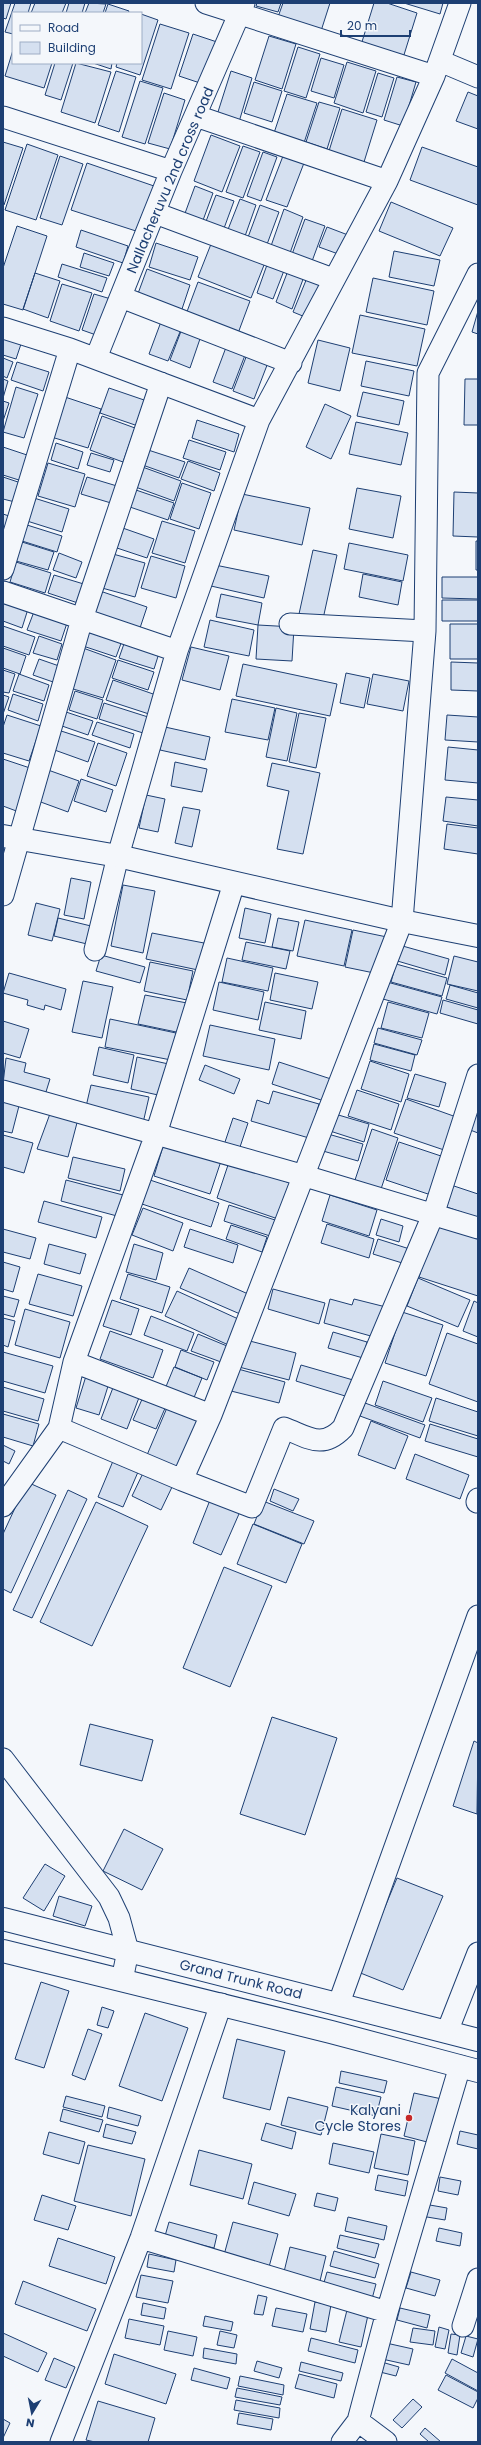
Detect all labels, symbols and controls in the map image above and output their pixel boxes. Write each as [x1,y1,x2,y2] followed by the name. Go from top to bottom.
[12,12,142,64] legend
[341,12,410,38] scale bar
[347,17,377,34] text: 20 m
[48,19,79,36] text: Road
[48,39,96,56] text: Building
[122,84,218,276] street label: Nallacheruvu 2nd cross road
[178,1954,304,2004] street label: Grand Trunk Road
[314,2100,401,2136] place label: Kalyani Cycle Stores
[404,2113,414,2123] marker: Kalyani Cycle Stores
[12,2393,52,2433] north arrow
[25,2414,36,2431] text: N

